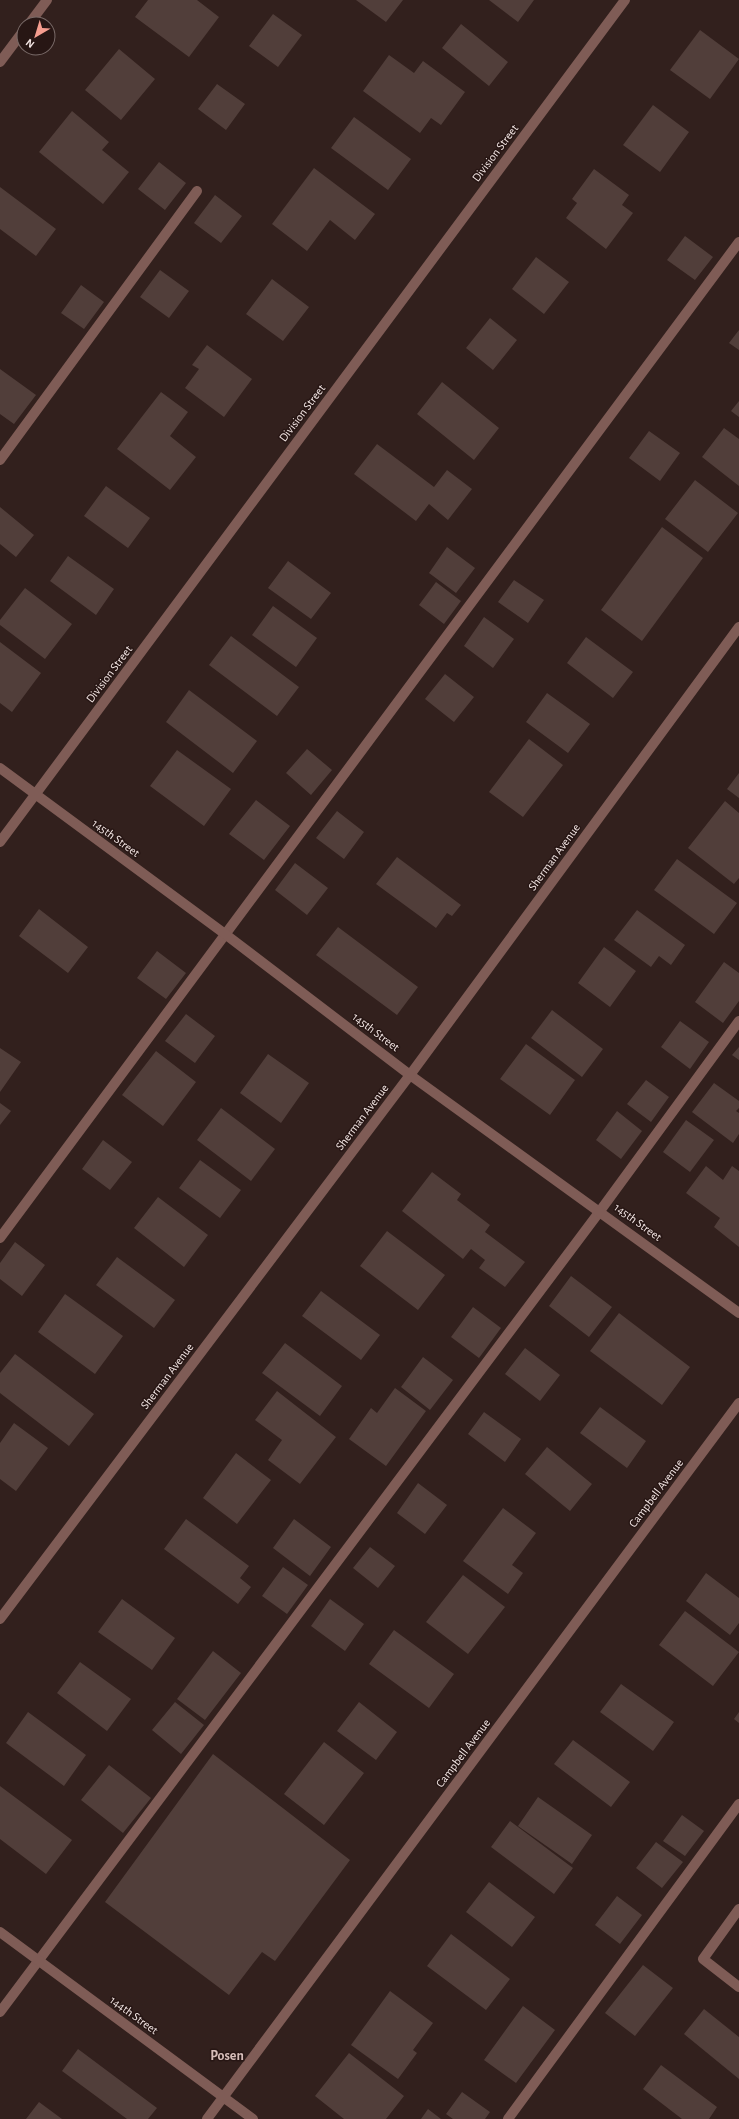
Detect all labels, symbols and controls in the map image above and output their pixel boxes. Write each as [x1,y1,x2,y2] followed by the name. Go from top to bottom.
[16,16,56,56] north arrow
[24,37,37,50] text: N
[470,122,520,184] street label: Division Street
[277,382,327,444] street label: Division Street
[84,643,134,705] street label: Division Street
[90,817,142,859] street label: 145th Street
[526,821,582,893] street label: Sherman Avenue
[350,1011,402,1054] street label: 145th Street
[333,1082,391,1152] street label: Sherman Avenue
[612,1201,664,1243] street label: 145th Street
[138,1341,196,1411] street label: Sherman Avenue
[627,1457,685,1529] street label: Campbell Avenue
[434,1717,492,1789] street label: Campbell Avenue
[108,1994,160,2036] street label: 144th Street
[210,2049,244,2063] district label: Posen

